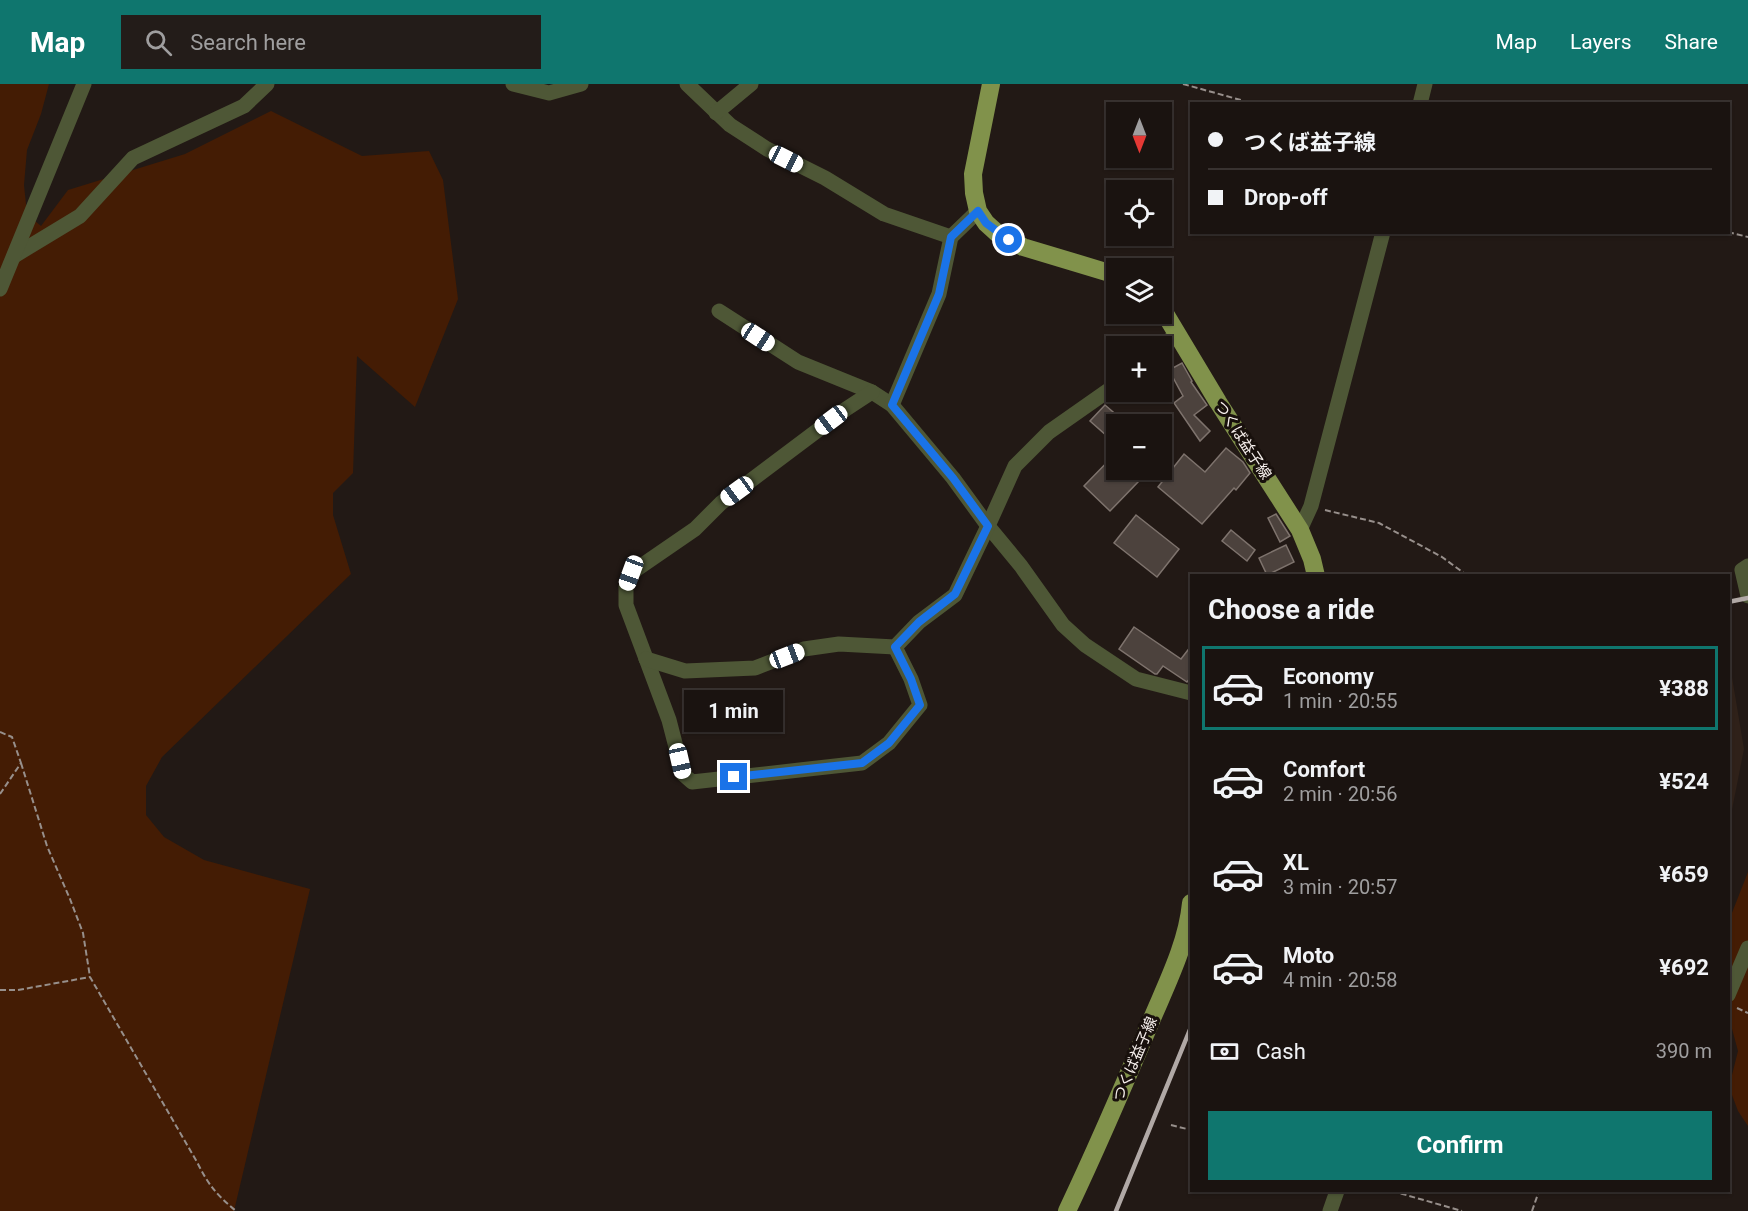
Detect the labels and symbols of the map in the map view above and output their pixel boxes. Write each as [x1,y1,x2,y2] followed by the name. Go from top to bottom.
[1106,102,1172,168] north arrow
[766,143,806,175] car
[995,226,1022,253] route start
[738,320,778,354] car
[1211,397,1275,483] street label: つくば益子線
[811,402,851,438] car
[717,473,757,509] car
[616,553,646,593] car
[767,641,807,671] car
[684,690,783,732] callout: 1 min
[667,741,693,781] car
[720,763,747,790] route end
[1109,1014,1161,1104] street label: つくば益子線

